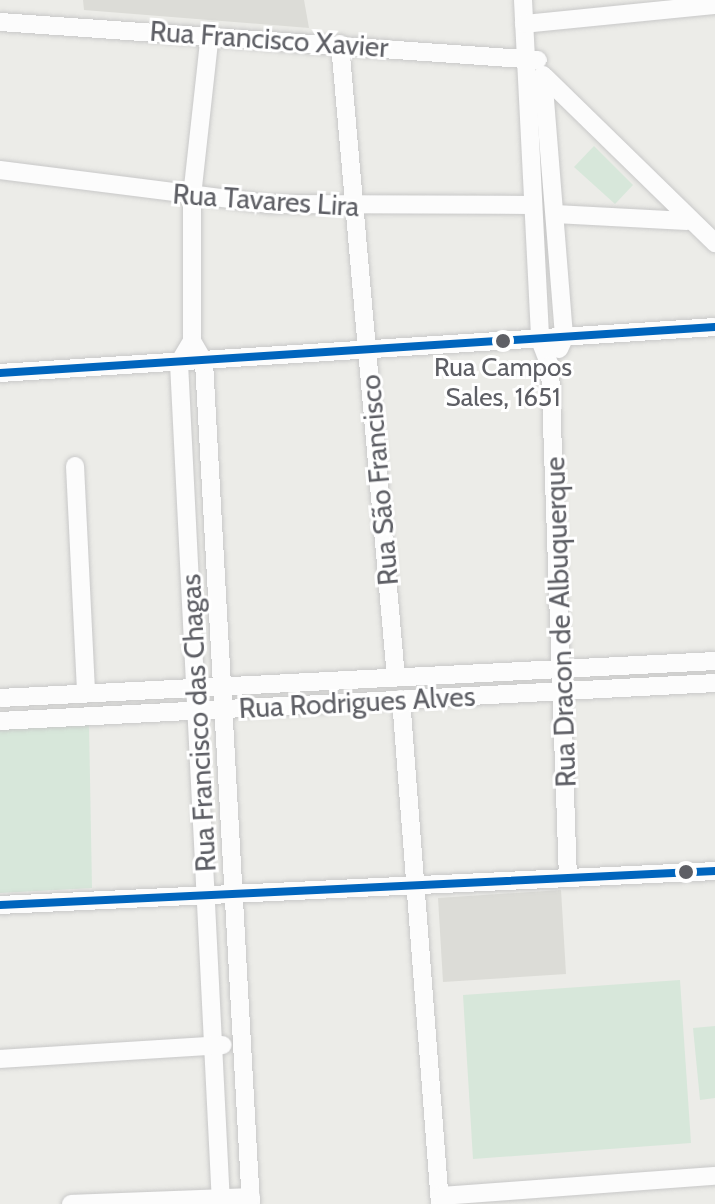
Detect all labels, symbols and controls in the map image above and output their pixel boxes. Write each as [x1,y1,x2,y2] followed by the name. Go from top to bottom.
[149,14,389,64] street label: Rua Francisco Xavier
[172,177,360,223] street label: Rua Tavares Lira
[495,333,511,349] marker: Rua Campos Sales, 1651
[434,352,572,414] place label: Rua Campos Sales, 1651
[353,373,405,587] street label: Rua São Francisco
[537,456,583,788] street label: Rua Dracon de Albuquerque
[173,573,223,873] street label: Rua Francisco das Chagas
[238,679,476,725] street label: Rua Rodrigues Alves
[678,864,694,880] unlabelled marker

